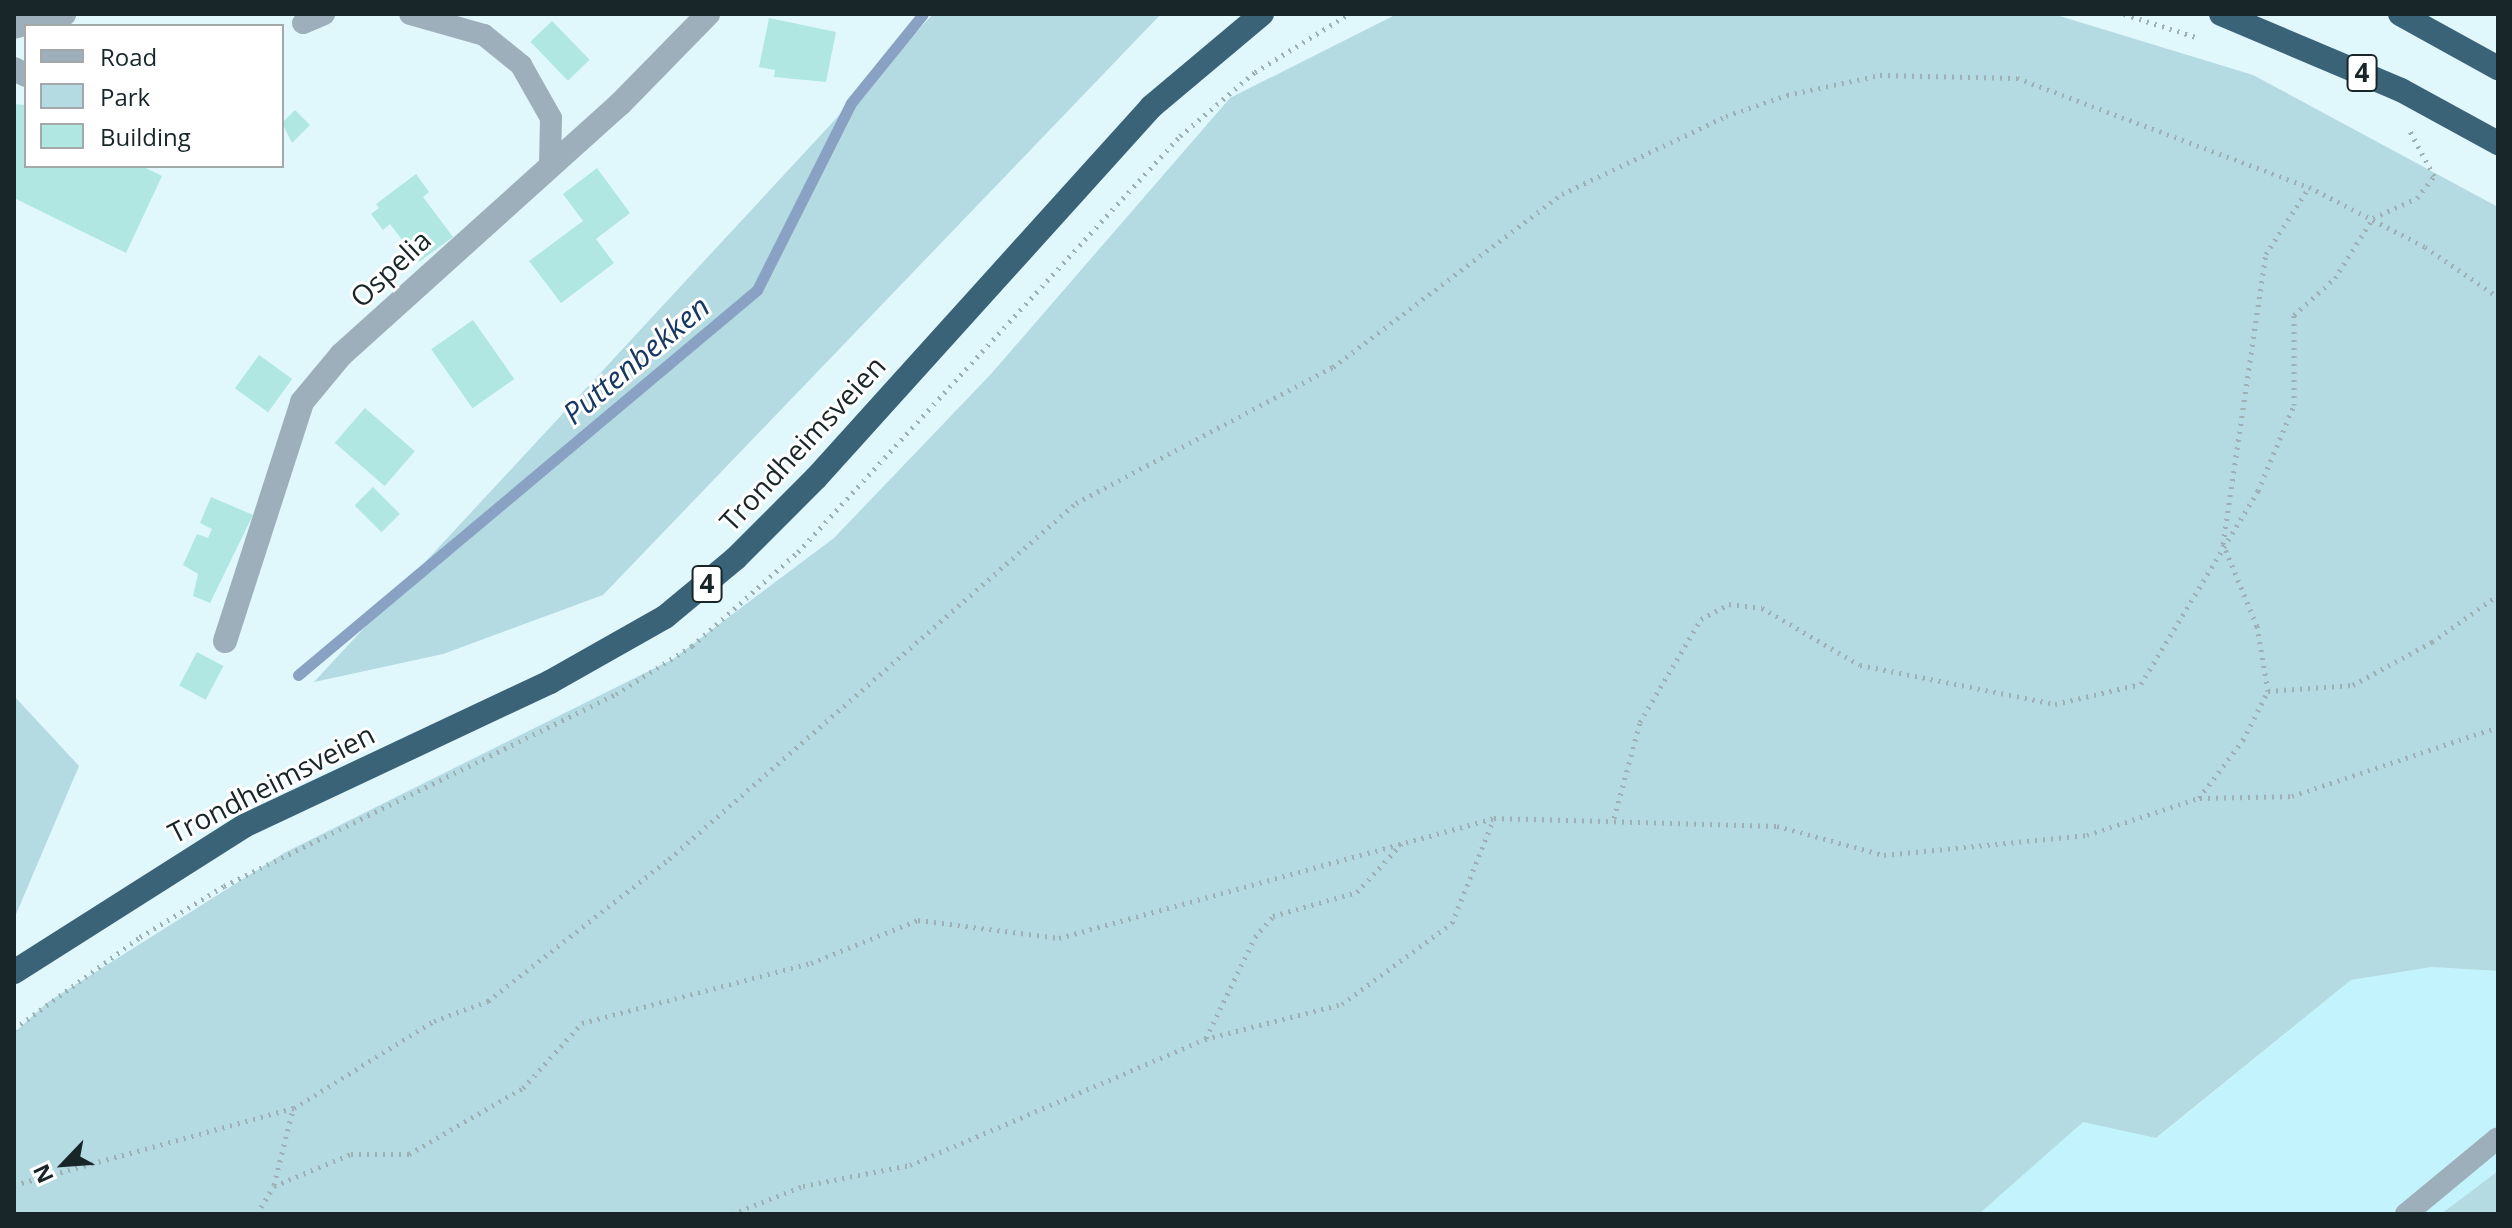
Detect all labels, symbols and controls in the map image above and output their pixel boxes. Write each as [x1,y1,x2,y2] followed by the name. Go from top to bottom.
[24,24,284,168] legend
[100,40,157,73] text: Road
[2346,51,2378,95] road number: 4
[100,80,150,113] text: Park
[100,120,191,153] text: Building
[343,222,437,314] street label: Ospelia
[555,288,717,432] water label: Puttenbekken
[712,349,892,537] street label: Trondheimsveien
[691,562,723,606] road number: 4
[162,717,380,849] street label: Trondheimsveien
[24,1124,104,1204] north arrow
[25,1160,60,1189] text: N

